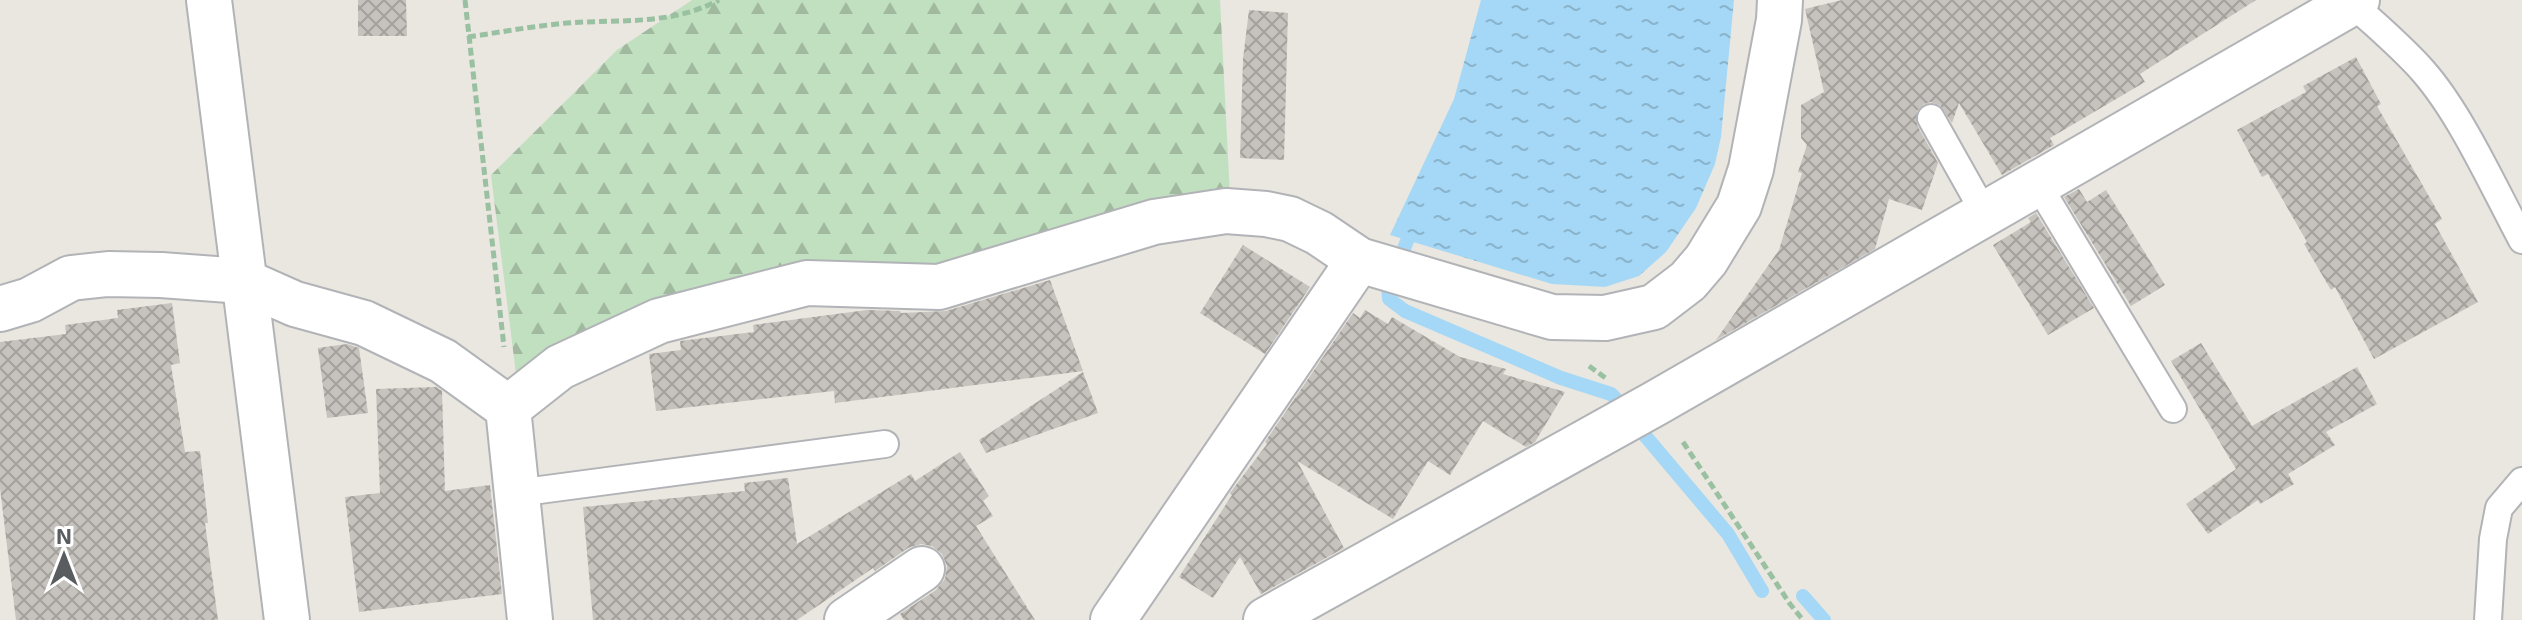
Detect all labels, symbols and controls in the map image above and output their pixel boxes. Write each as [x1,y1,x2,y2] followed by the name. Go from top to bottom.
[24,516,104,596] north arrow
[56,522,72,548] text: N

